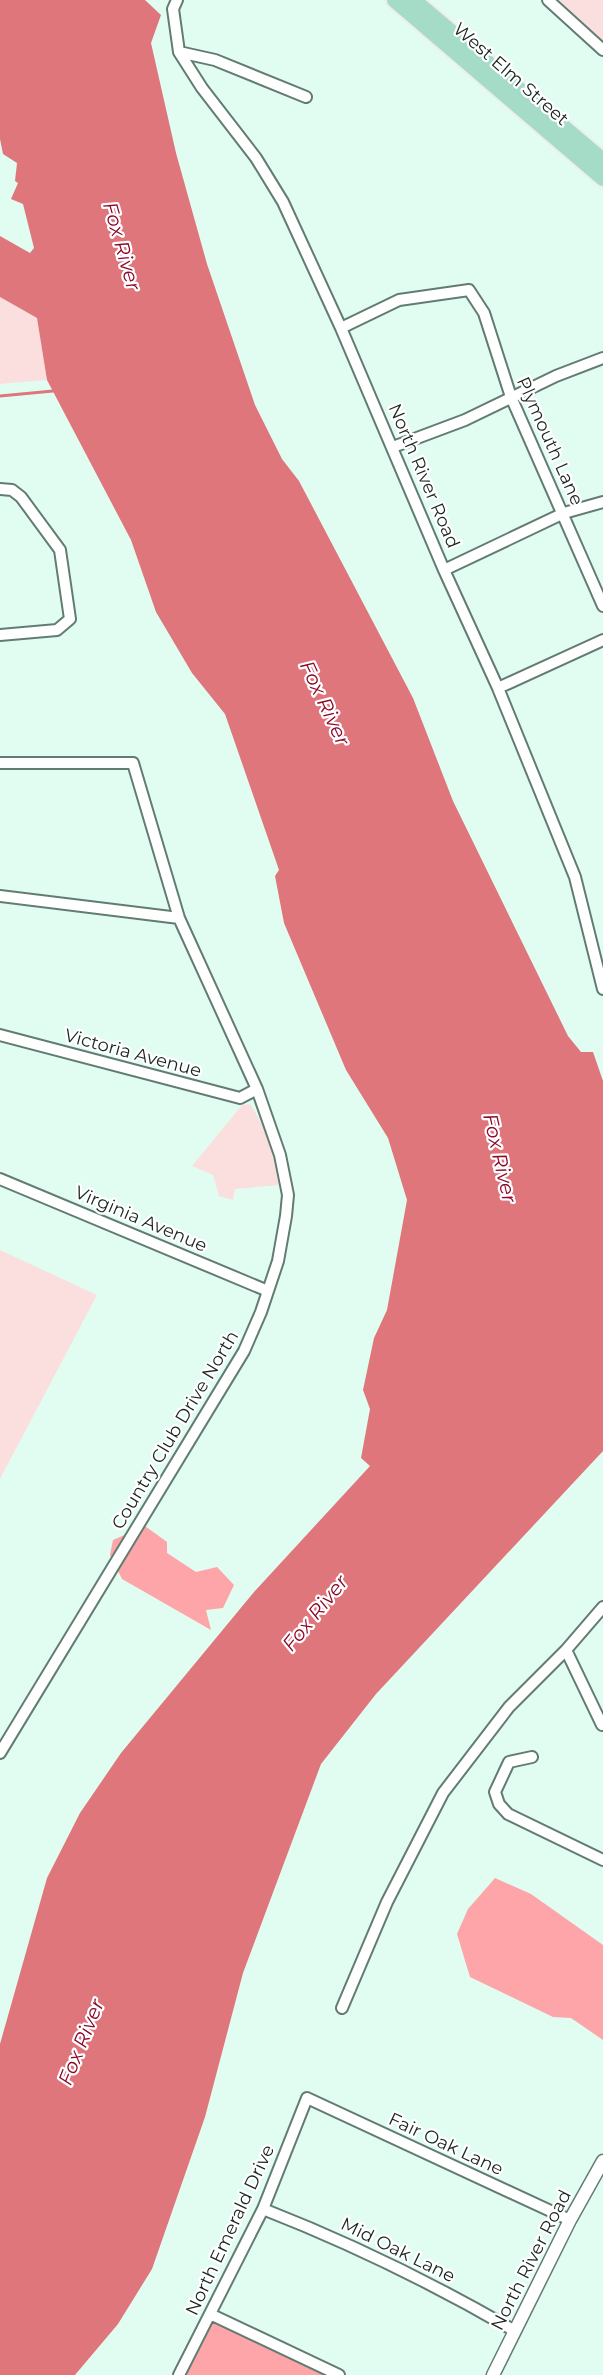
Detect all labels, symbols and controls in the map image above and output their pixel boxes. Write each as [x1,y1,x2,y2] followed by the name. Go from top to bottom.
[449,18,573,130] street label: West Elm Street
[98,199,146,294] water label: Fox River
[512,373,588,509] street label: Plymouth Lane
[384,400,464,552] street label: North River Road
[295,657,355,750] water label: Fox River
[62,1024,204,1082] street label: Victoria Avenue
[478,1111,522,1206] water label: Fox River
[72,1181,211,1257] street label: Virginia Avenue
[107,1327,243,1533] street label: Country Club Drive North
[277,1569,354,1656] water label: Fox River
[53,1994,110,2089] water label: Fox River
[385,2108,507,2180] street label: Fair Oak Lane
[181,2141,279,2319] street label: North Emerald Drive
[486,2186,576,2334] street label: North River Road
[337,2213,459,2287] street label: Mid Oak Lane

